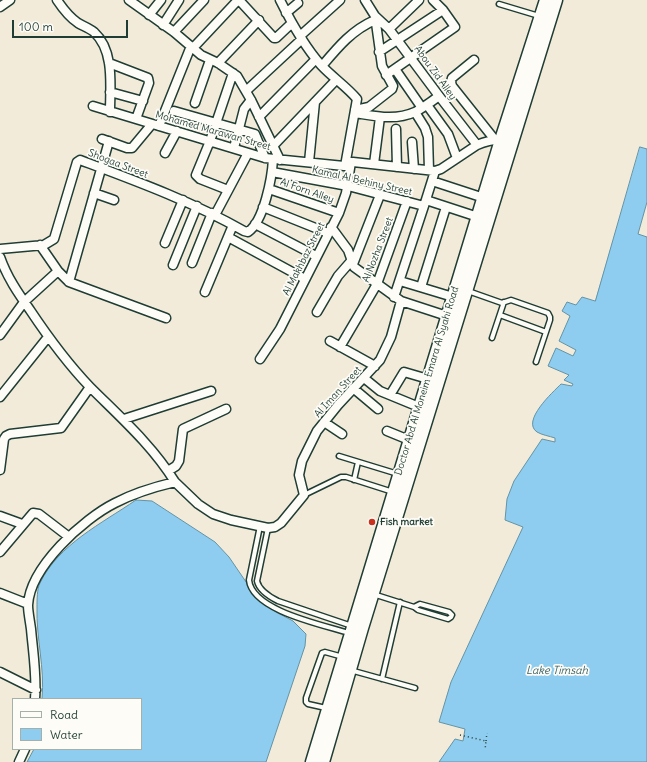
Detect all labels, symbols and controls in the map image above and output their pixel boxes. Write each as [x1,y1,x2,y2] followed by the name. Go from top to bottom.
[14,12,130,38] scale bar
[19,19,53,34] text: 100 m
[411,44,459,102] street label: Abou Zid Alley
[154,109,272,153] street label: Mohamed Marawan Street
[86,147,150,181] street label: Shogaa Street
[311,164,413,198] street label: Kamal Al Behiny Street
[279,176,335,206] street label: Al Forn Alley
[360,216,396,284] street label: Al Nozha Street
[280,220,328,298] street label: Al Makhbaz Street
[392,285,462,477] street label: Doctor Abd Al Moneim Emara Al Syahi Road
[312,364,364,420] street label: Al Iman Street
[380,516,433,528] place label: Fish market
[367,517,377,527] marker: Fish market
[526,664,588,678] water label: Lake Timsah
[12,698,142,750] legend
[50,707,78,722] text: Road
[50,727,83,742] text: Water

